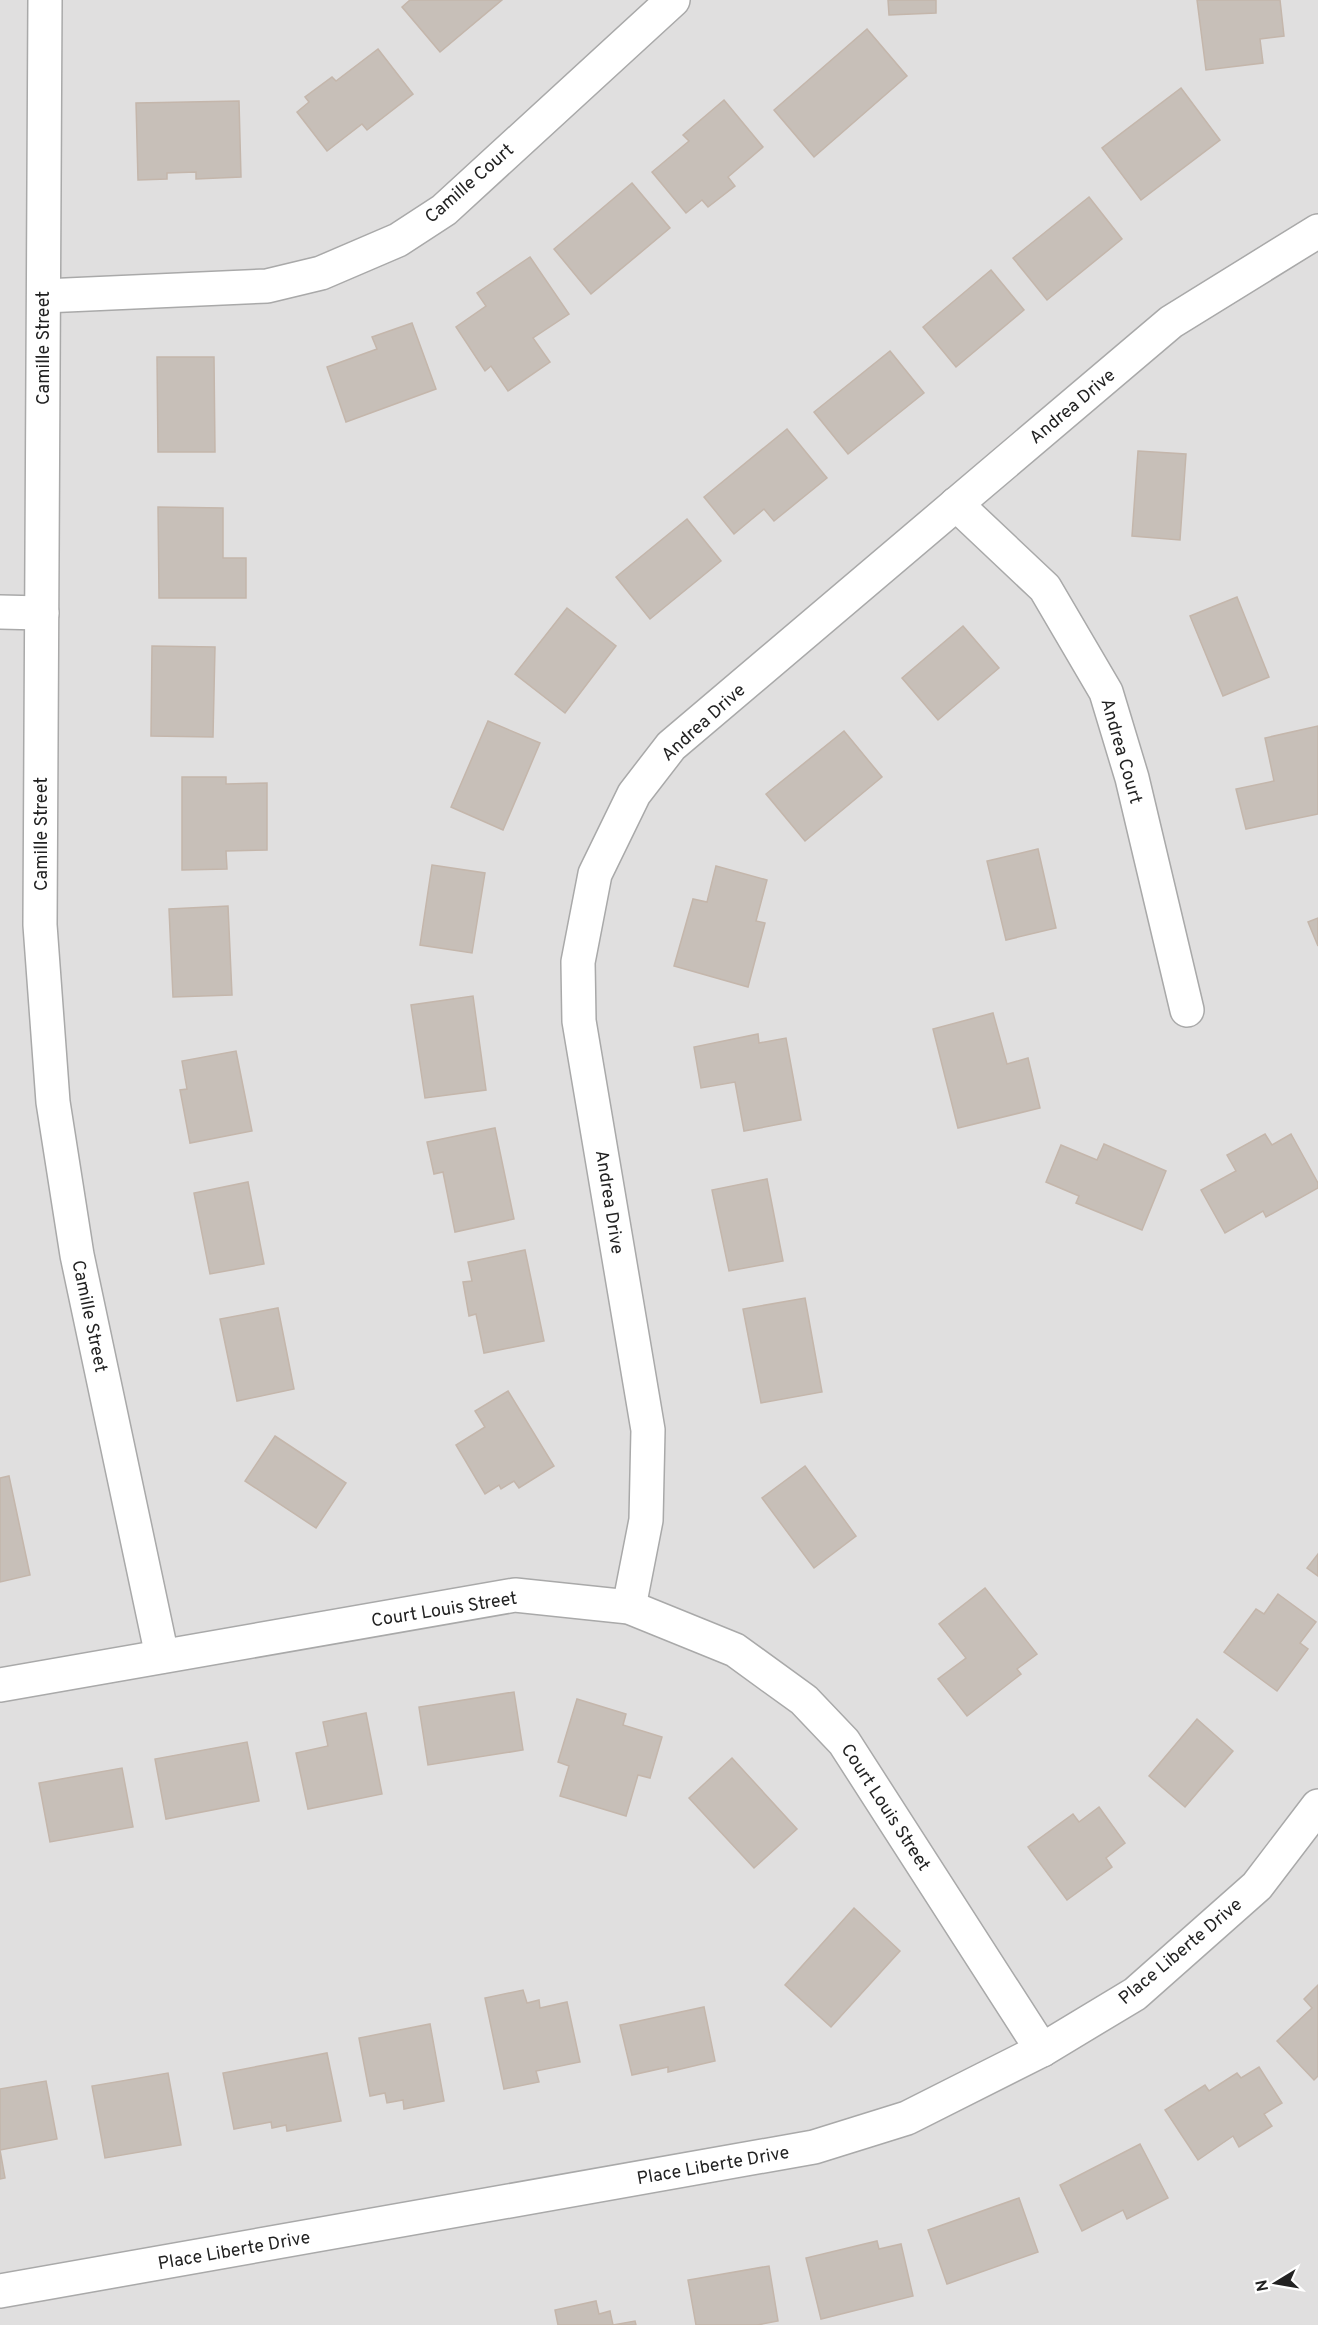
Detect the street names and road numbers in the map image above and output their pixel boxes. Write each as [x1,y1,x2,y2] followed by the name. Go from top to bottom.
[421,139,519,229] street label: Camille Court
[33,291,56,405] street label: Camille Street
[1025,365,1121,450] street label: Andrea Drive
[657,679,751,767] street label: Andrea Drive
[1095,696,1147,807] street label: Andrea Court
[31,777,54,891] street label: Camille Street
[589,1148,628,1256] street label: Andrea Drive
[65,1258,112,1374] street label: Camille Street
[370,1588,519,1633] street label: Court Louis Street
[835,1740,935,1876] street label: Court Louis Street
[1115,1894,1247,2011] street label: Place Liberte Drive
[635,2142,791,2191] street label: Place Liberte Drive
[156,2227,312,2276] street label: Place Liberte Drive

